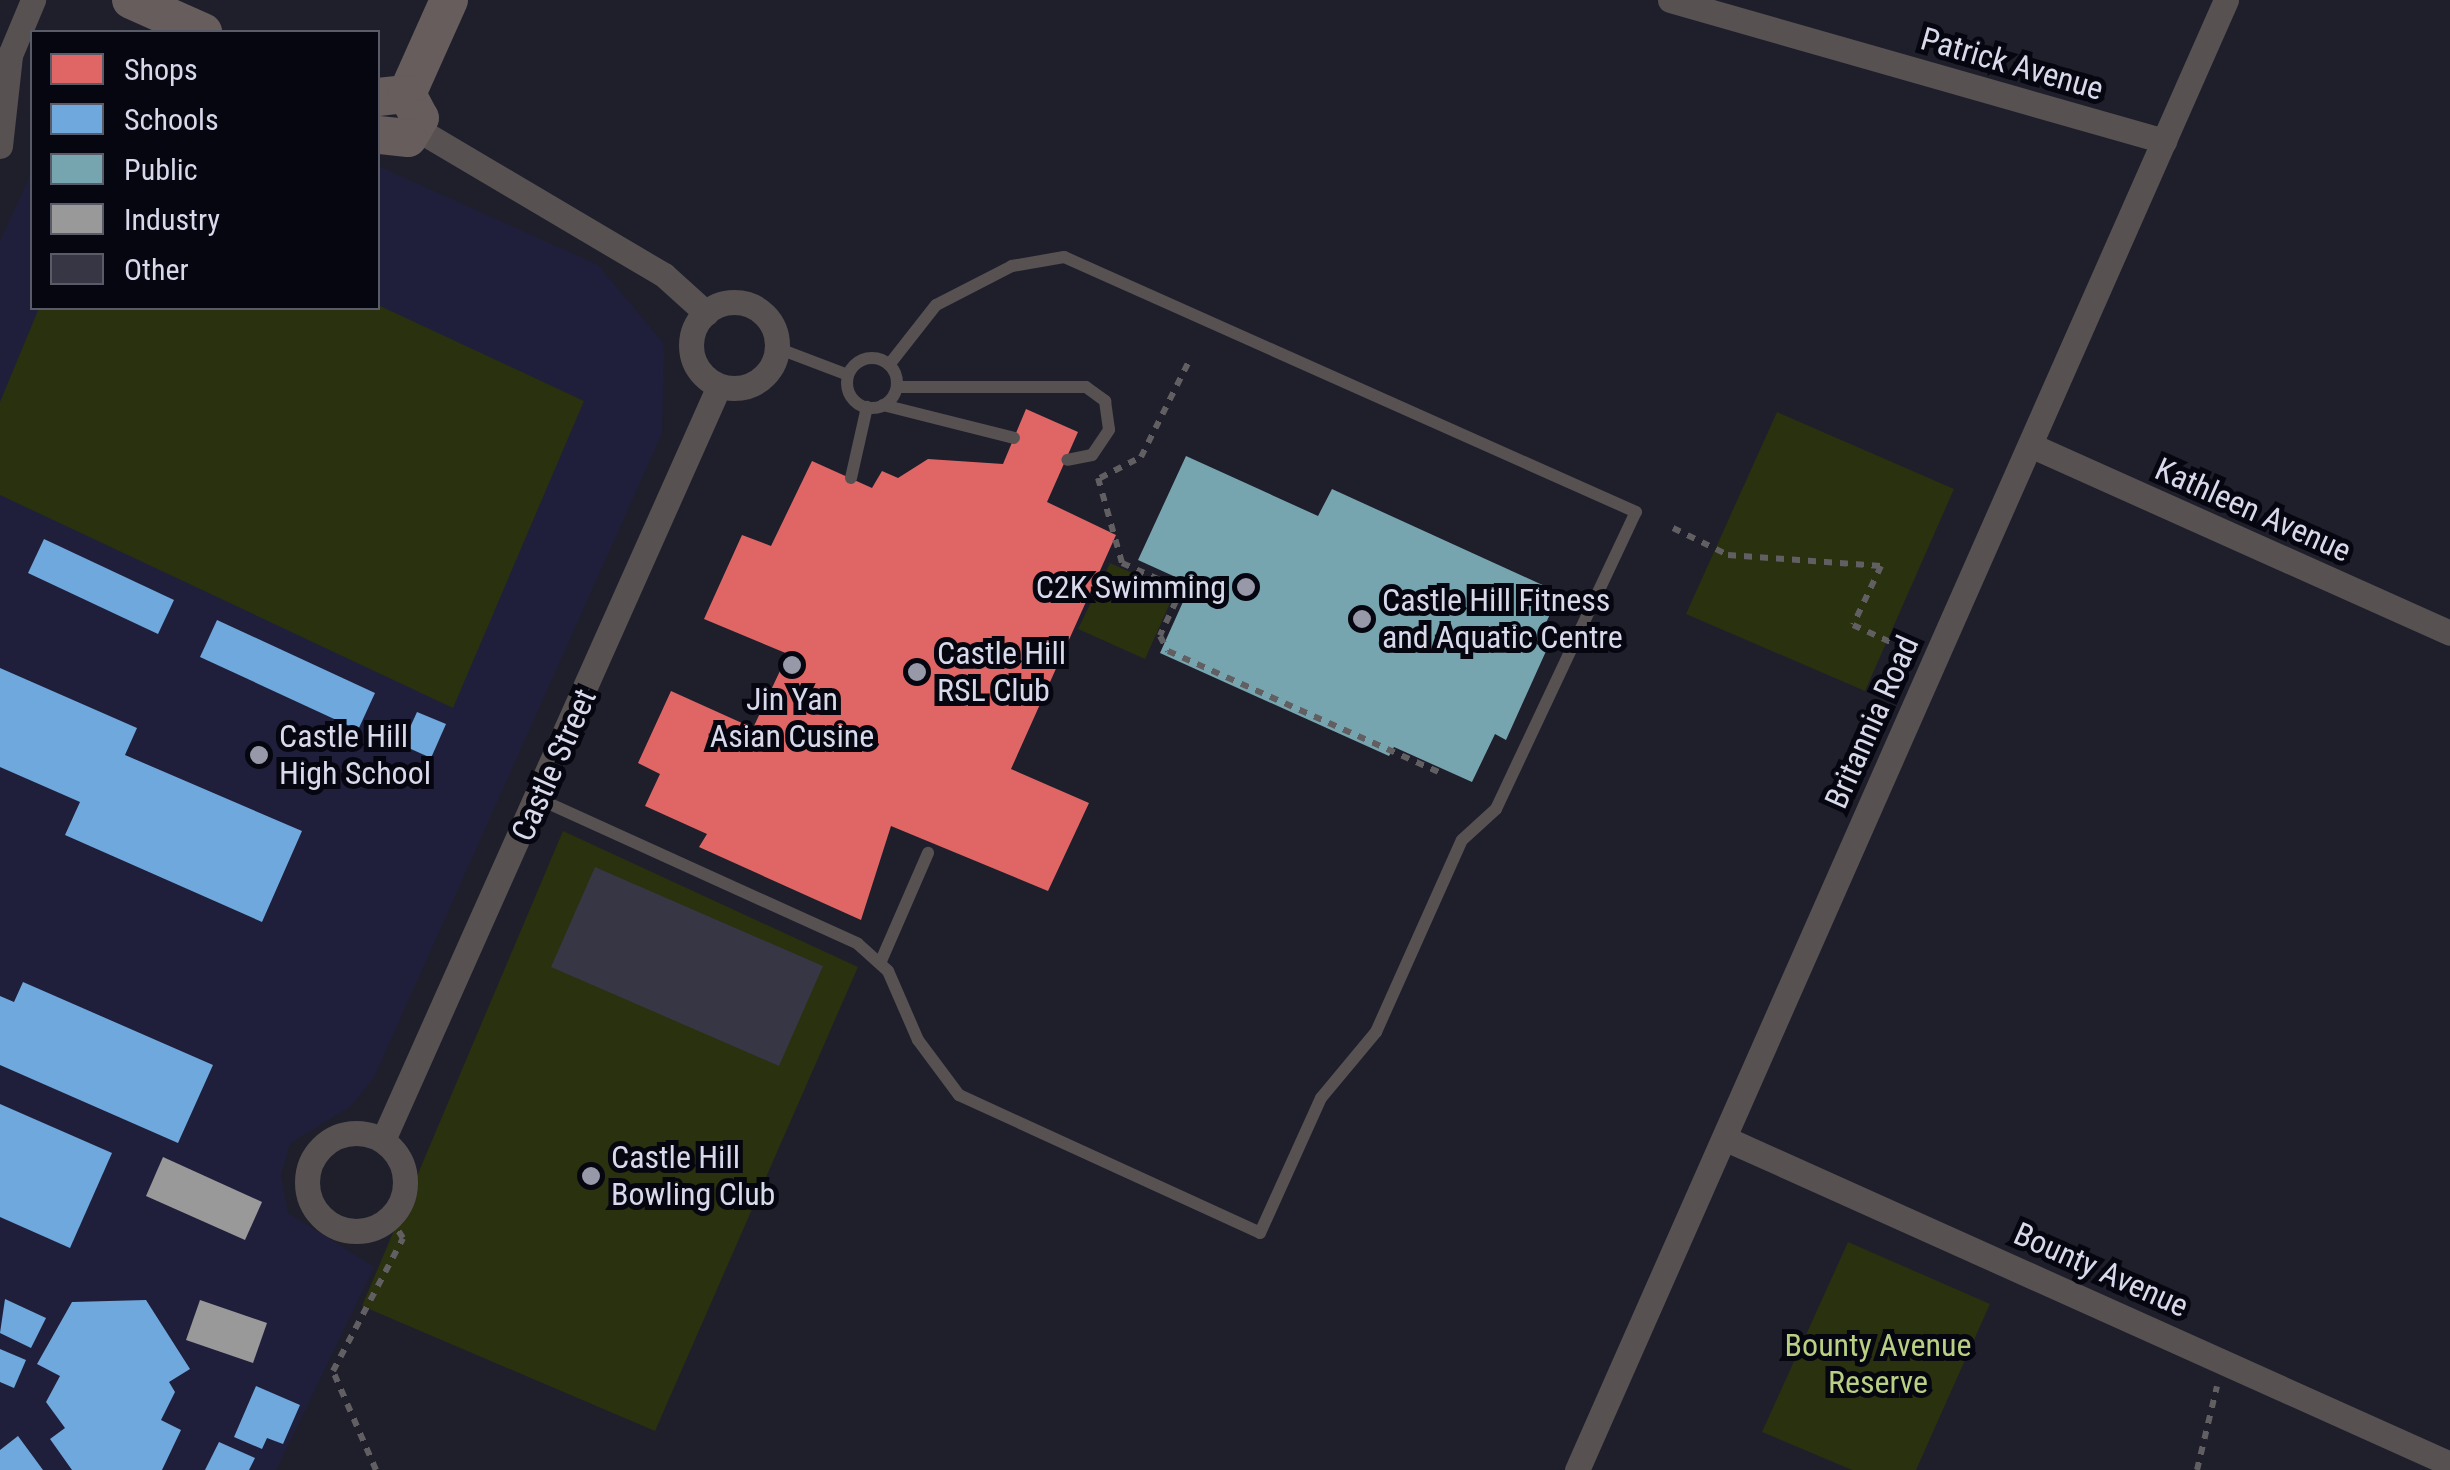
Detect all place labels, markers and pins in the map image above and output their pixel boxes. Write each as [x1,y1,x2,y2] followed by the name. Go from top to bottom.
[1036,568,1226,606] place label: C2K Swimming
[1235,576,1257,598] marker: C2K Swimming
[1382,582,1623,657] place label: Castle Hill Fitness and Aquatic Centre
[1351,608,1373,630] marker: Castle Hill Fitness and Aquatic Centre
[937,635,1066,710] place label: Castle Hill RSL Club
[781,654,803,676] marker: Jin Yan Asian Cusine
[906,661,928,683] marker: Castle Hill RSL Club
[710,681,874,756] place label: Jin Yan Asian Cusine
[279,718,431,793] place label: Castle Hill High School
[248,744,270,766] marker: Castle Hill High School
[611,1139,775,1214] place label: Castle Hill Bowling Club
[580,1165,602,1187] marker: Castle Hill Bowling Club

